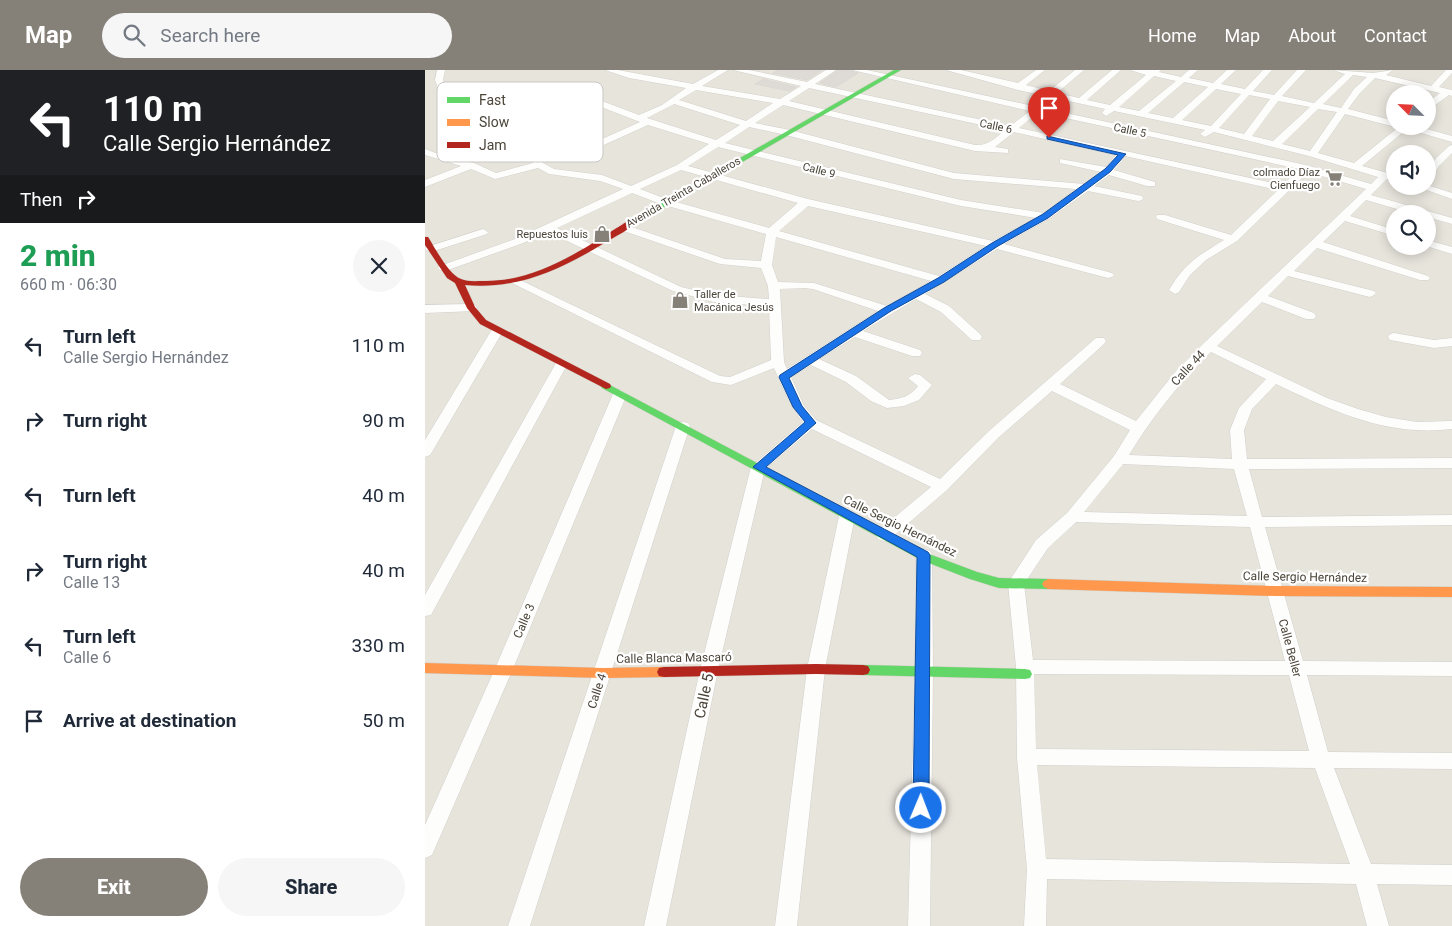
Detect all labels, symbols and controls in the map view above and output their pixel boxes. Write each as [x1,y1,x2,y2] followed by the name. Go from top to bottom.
[102,13,452,58] search box
[25,21,72,49] text: Map
[120,21,148,49] icon: search
[160,24,260,47] text: Search here
[1148,25,1197,46] text: Home
[1225,25,1260,46] text: Map
[1288,25,1336,46] text: About
[1364,25,1427,46] text: Contact
[437,82,603,162] legend
[1386,85,1436,135] north arrow
[1386,85,1436,255] map controls
[1028,87,1070,138] pin
[103,89,202,130] text: 110 m
[20,90,85,155] icon: left
[479,92,506,108] text: Fast
[1035,94,1063,122] icon: arrive
[479,114,510,130] text: Slow
[978,117,1014,136] street label: Calle 6
[1112,121,1148,140] street label: Calle 5
[103,131,331,156] text: Calle Sergio Hernández
[479,137,507,153] text: Jam
[1386,145,1436,195] button: sound
[624,154,743,231] street label: Avenida Treinta Caballeros
[801,160,837,181] street label: Calle 9
[1253,166,1321,192] place label: colmado Díaz Cienfuego
[1324,168,1344,188] supermarket icon: colmado Díaz Cienfuego
[72,185,100,213] icon: right
[20,188,62,211] text: Then
[1386,205,1436,255] button: search
[592,224,612,244] shop icon: Repuestos luis
[516,228,588,241] place label: Repuestos luis
[20,238,96,273] text: 2 min
[353,240,405,292] button: close
[20,275,117,294] text: 660 m · 06:30
[694,288,774,314] place label: Taller de Macánica Jesús
[670,290,690,310] shop icon: Taller de Macánica Jesús
[63,325,136,348] text: Turn left
[20,332,48,360] icon: left
[352,334,405,357] text: 110 m
[1168,347,1208,389] street label: Calle 44
[63,348,229,367] text: Calle Sergio Hernández
[20,407,48,435] icon: right
[63,409,147,432] text: Turn right
[362,409,405,432] text: 90 m
[20,482,48,510] icon: left
[63,484,136,507] text: Turn left
[362,484,405,507] text: 40 m
[841,492,959,560] street label: Calle Sergio Hernández
[63,550,147,573] text: Turn right
[20,557,48,585] icon: right
[362,559,405,582] text: 40 m
[1243,569,1367,585] street label: Calle Sergio Hernández
[63,573,120,592] text: Calle 13
[510,602,538,640] street label: Calle 3
[1276,617,1304,679] street label: Calle Beller
[63,625,136,648] text: Turn left
[20,632,48,660] icon: left
[352,634,405,657] text: 330 m
[63,648,111,667] text: Calle 6
[616,650,732,666] street label: Calle Blanca Mascaró
[585,671,609,710] street label: Calle 4
[690,672,718,720] street label: Calle 5
[20,707,48,735] icon: arrive
[63,709,236,732] text: Arrive at destination
[362,709,405,732] text: 50 m
[894,781,946,833] position arrow
[20,858,208,916] button: Exit
[218,858,405,916] button: Share

